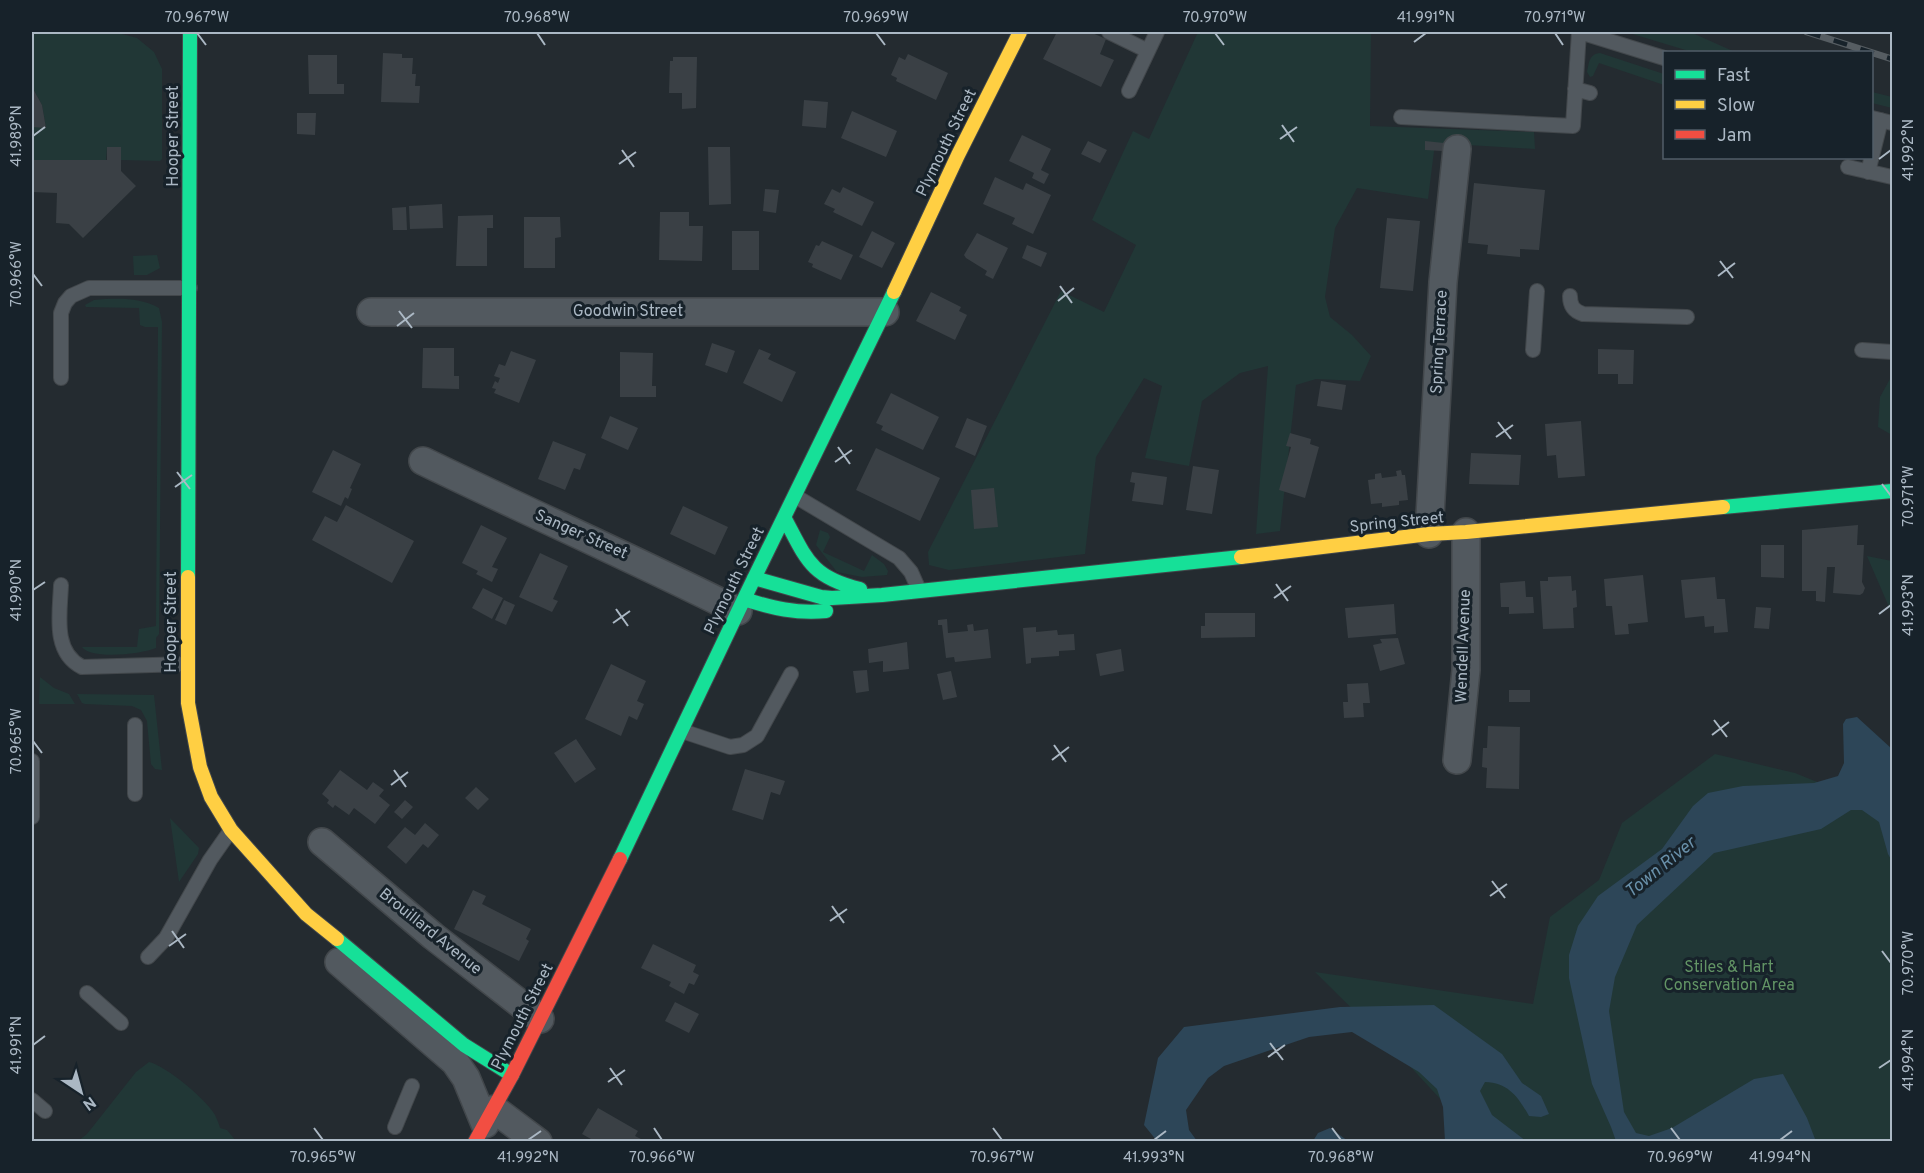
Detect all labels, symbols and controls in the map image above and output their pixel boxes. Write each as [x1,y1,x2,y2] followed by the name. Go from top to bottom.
[165,9,229,28] text: 70.967°W
[504,9,570,28] text: 70.968°W
[843,9,909,28] text: 70.969°W
[1183,9,1247,28] text: 70.970°W
[1397,9,1455,28] text: 41.991°N
[1524,9,1586,28] text: 70.971°W
[1663,51,1873,159] legend
[1717,65,1750,88] text: Fast
[164,85,184,187] street label: Hooper Street
[912,86,982,200] street label: Plymouth Street
[1717,95,1755,118] text: Slow
[8,105,27,167] text: 41.989°N
[1900,119,1919,181] text: 41.992°N
[1717,125,1752,148] text: Jam
[8,241,27,307] text: 70.966°W
[1427,289,1453,395] street label: Spring Terrace
[573,302,683,322] street label: Goodwin Street
[1900,465,1919,527] text: 70.971°W
[532,506,630,564] street label: Sanger Street
[1349,508,1445,538] street label: Spring Street
[700,524,770,638] street label: Plymouth Street
[8,559,27,621] text: 41.990°N
[162,571,182,673] street label: Hooper Street
[1900,574,1919,636] text: 41.993°N
[1452,589,1476,703] street label: Wendell Avenue
[8,708,27,774] text: 70.965°W
[1621,831,1703,904] water label: Town River
[374,884,486,980] street label: Brouillard Avenue
[1900,931,1919,995] text: 70.970°W
[1663,958,1795,996] park label: Stiles & Hart Conservation Area
[487,960,559,1074] street label: Plymouth Street
[8,1016,27,1074] text: 41.991°N
[1900,1029,1919,1091] text: 41.994°N
[51,1062,111,1122] north arrow
[78,1091,99,1114] text: N
[290,1149,356,1168] text: 70.965°W
[497,1149,559,1168] text: 41.992°N
[629,1149,695,1168] text: 70.966°W
[970,1149,1034,1168] text: 70.967°W
[1123,1149,1185,1168] text: 41.993°N
[1308,1149,1374,1168] text: 70.968°W
[1647,1149,1713,1168] text: 70.969°W
[1749,1149,1811,1168] text: 41.994°N

